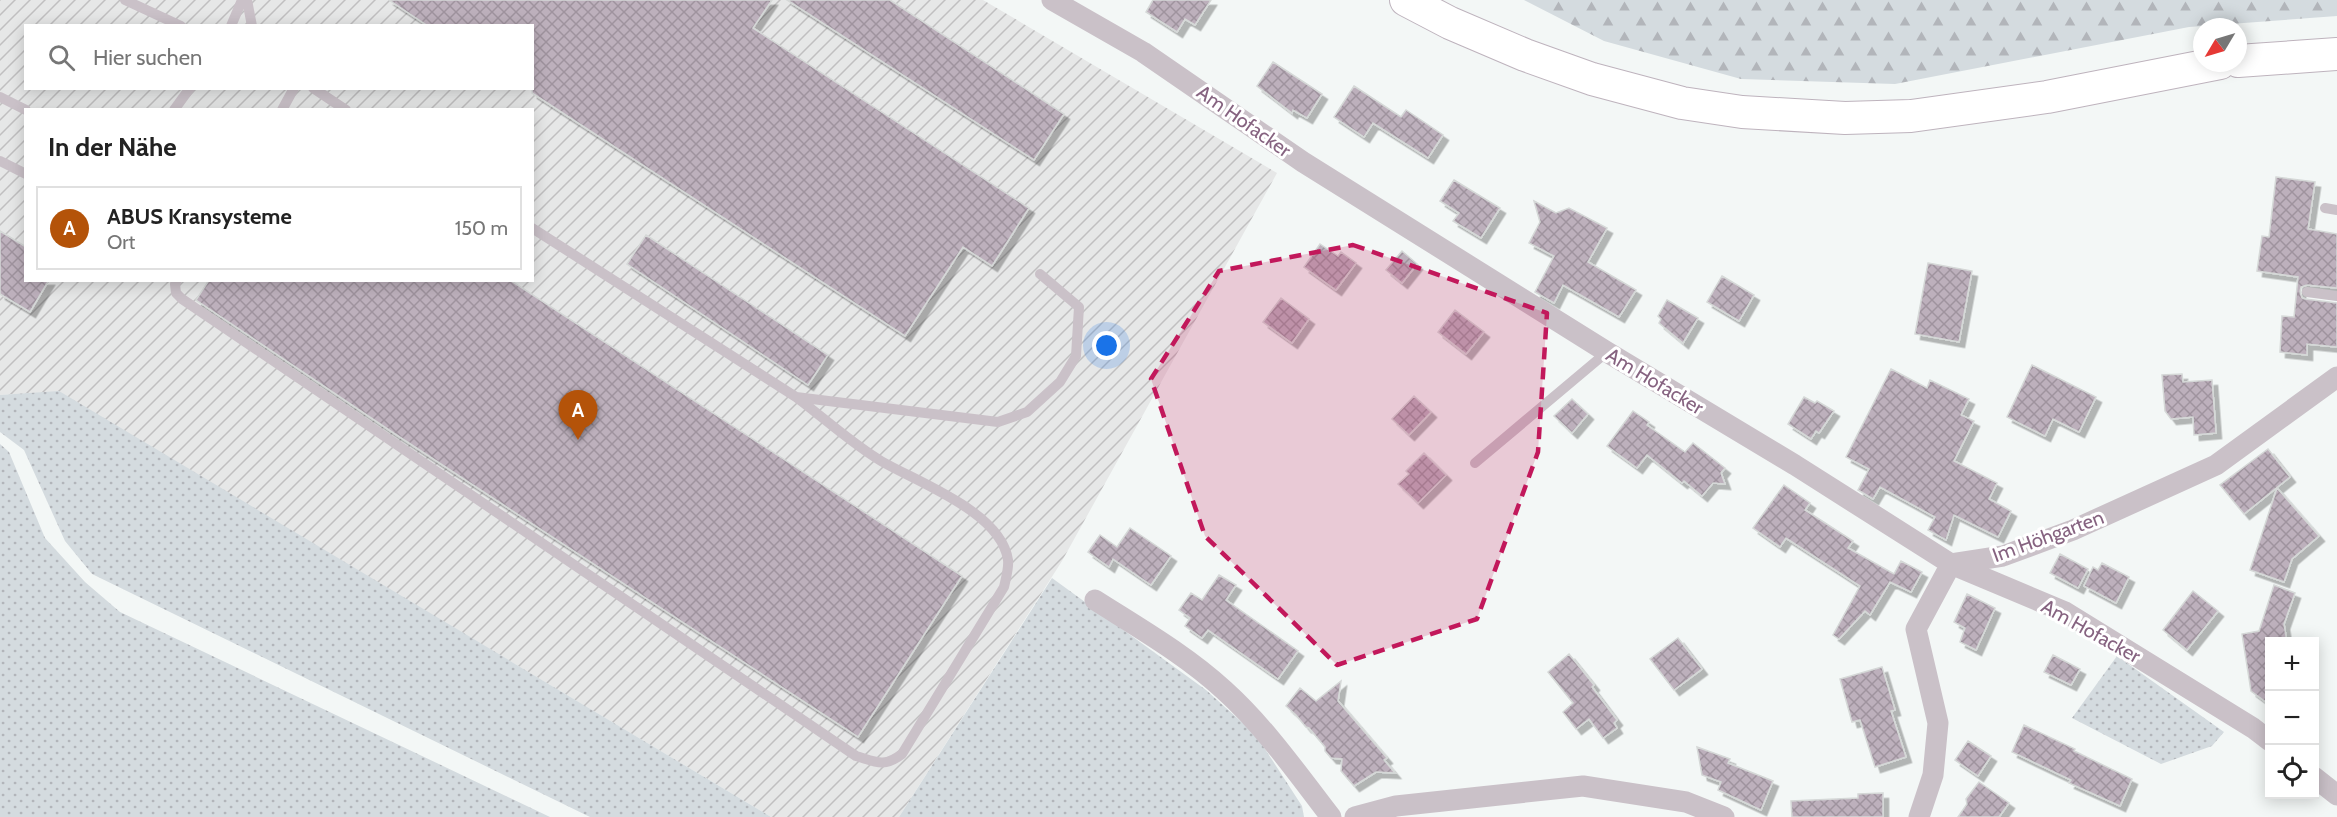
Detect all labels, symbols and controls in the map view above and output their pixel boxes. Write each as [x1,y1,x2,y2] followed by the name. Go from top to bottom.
[2193,18,2247,72] north arrow
[24,24,534,90] search box
[45,41,78,74] icon: search
[93,44,202,71] text: Hier suchen
[1192,80,1296,163] street label: Am Hofacker
[48,131,177,163] text: In der Nähe
[107,203,292,230] text: ABUS Kransysteme
[63,216,76,240] text: A
[455,216,508,240] text: 150 m
[107,230,135,254] text: Ort
[1092,331,1121,360] your location
[1602,343,1709,420] street label: Am Hofacker
[558,390,598,440] pin: A
[1989,505,2107,567] street label: Im Höhgarten
[2037,594,2145,668] street label: Am Hofacker
[2265,637,2319,799] map controls
[2265,637,2319,691] button: +
[2265,691,2319,745] button: −
[2265,745,2319,799] button: locate

